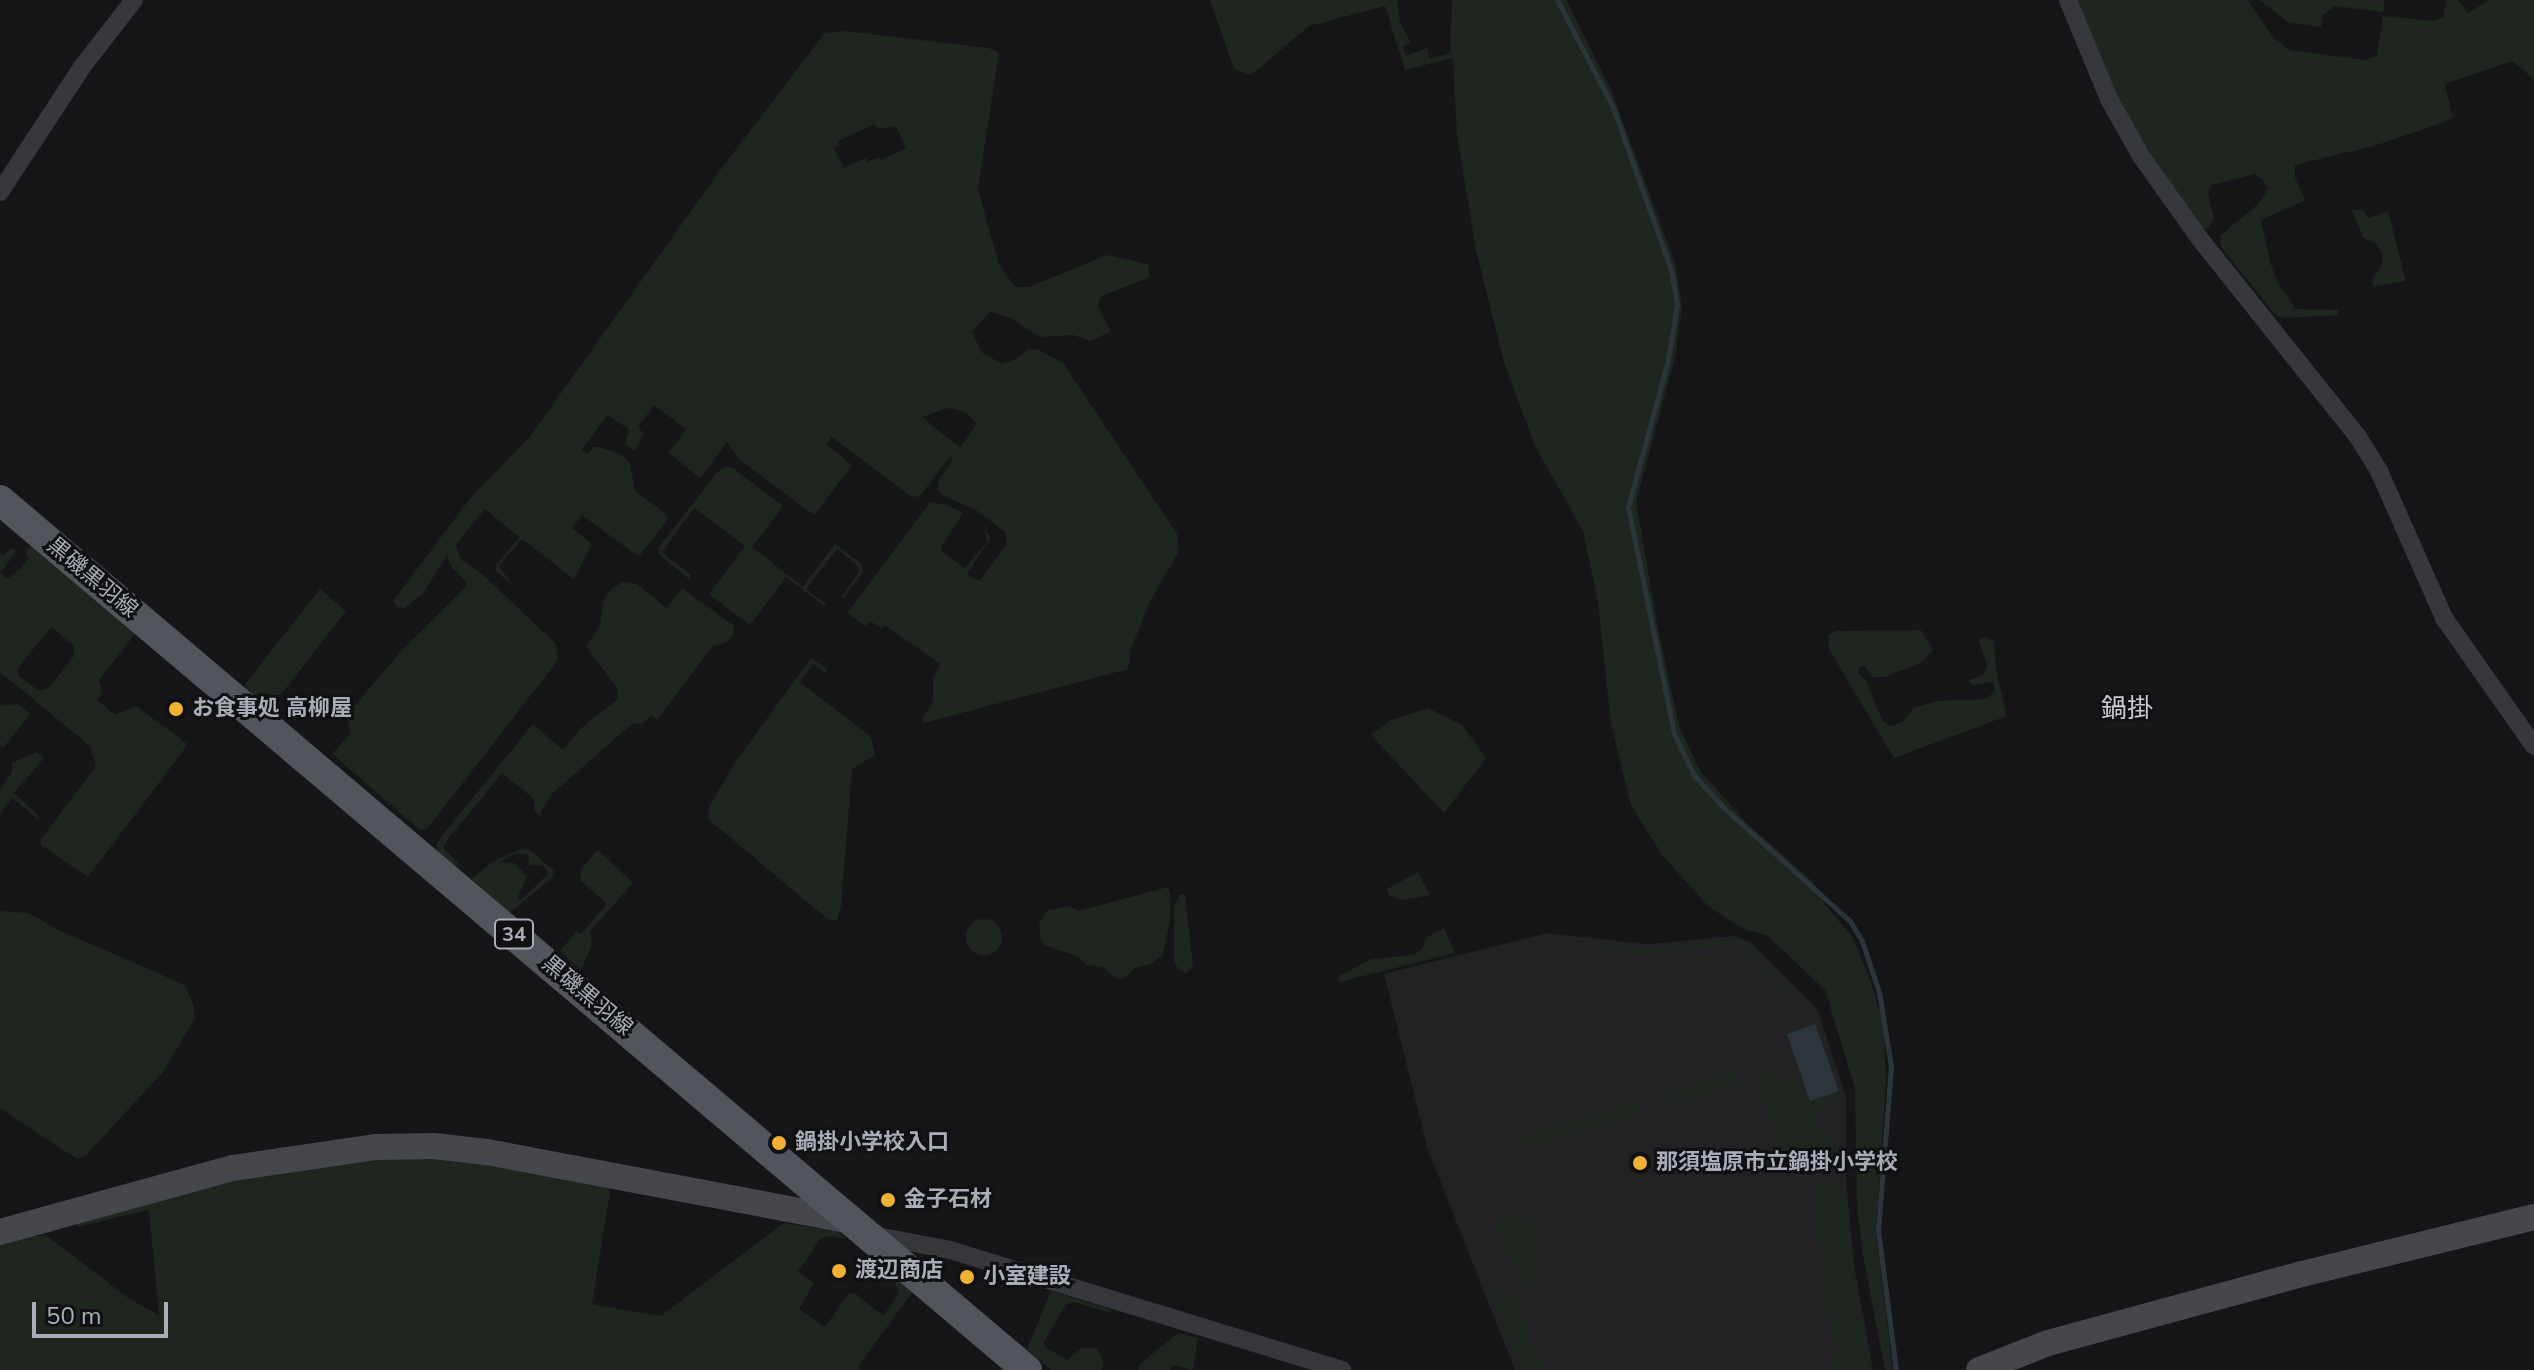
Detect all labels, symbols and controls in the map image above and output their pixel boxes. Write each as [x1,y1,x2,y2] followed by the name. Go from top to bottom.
[41,533,143,623] street label: 黒磯黒羽線
[2101,693,2153,725] district label: 鍋掛
[192,696,352,722] place label: お食事処 高柳屋
[167,700,185,718] marker: お食事処 高柳屋
[494,918,534,950] road number: 34
[536,951,638,1041] street label: 黒磯黒羽線
[795,1130,949,1156] place label: 鍋掛小学校入口
[770,1134,788,1152] marker: 鍋掛小学校入口
[1656,1150,1898,1176] place label: 那須塩原市立鍋掛小学校
[1631,1154,1649,1172] marker: 那須塩原市立鍋掛小学校
[904,1187,992,1213] place label: 金子石材
[879,1191,897,1209] marker: 金子石材
[855,1258,943,1284] place label: 渡辺商店
[830,1262,848,1280] marker: 渡辺商店
[983,1264,1071,1290] place label: 小室建設
[958,1268,976,1286] marker: 小室建設
[36,1286,172,1336] scale bar
[46,1300,102,1332] text: 50 m

